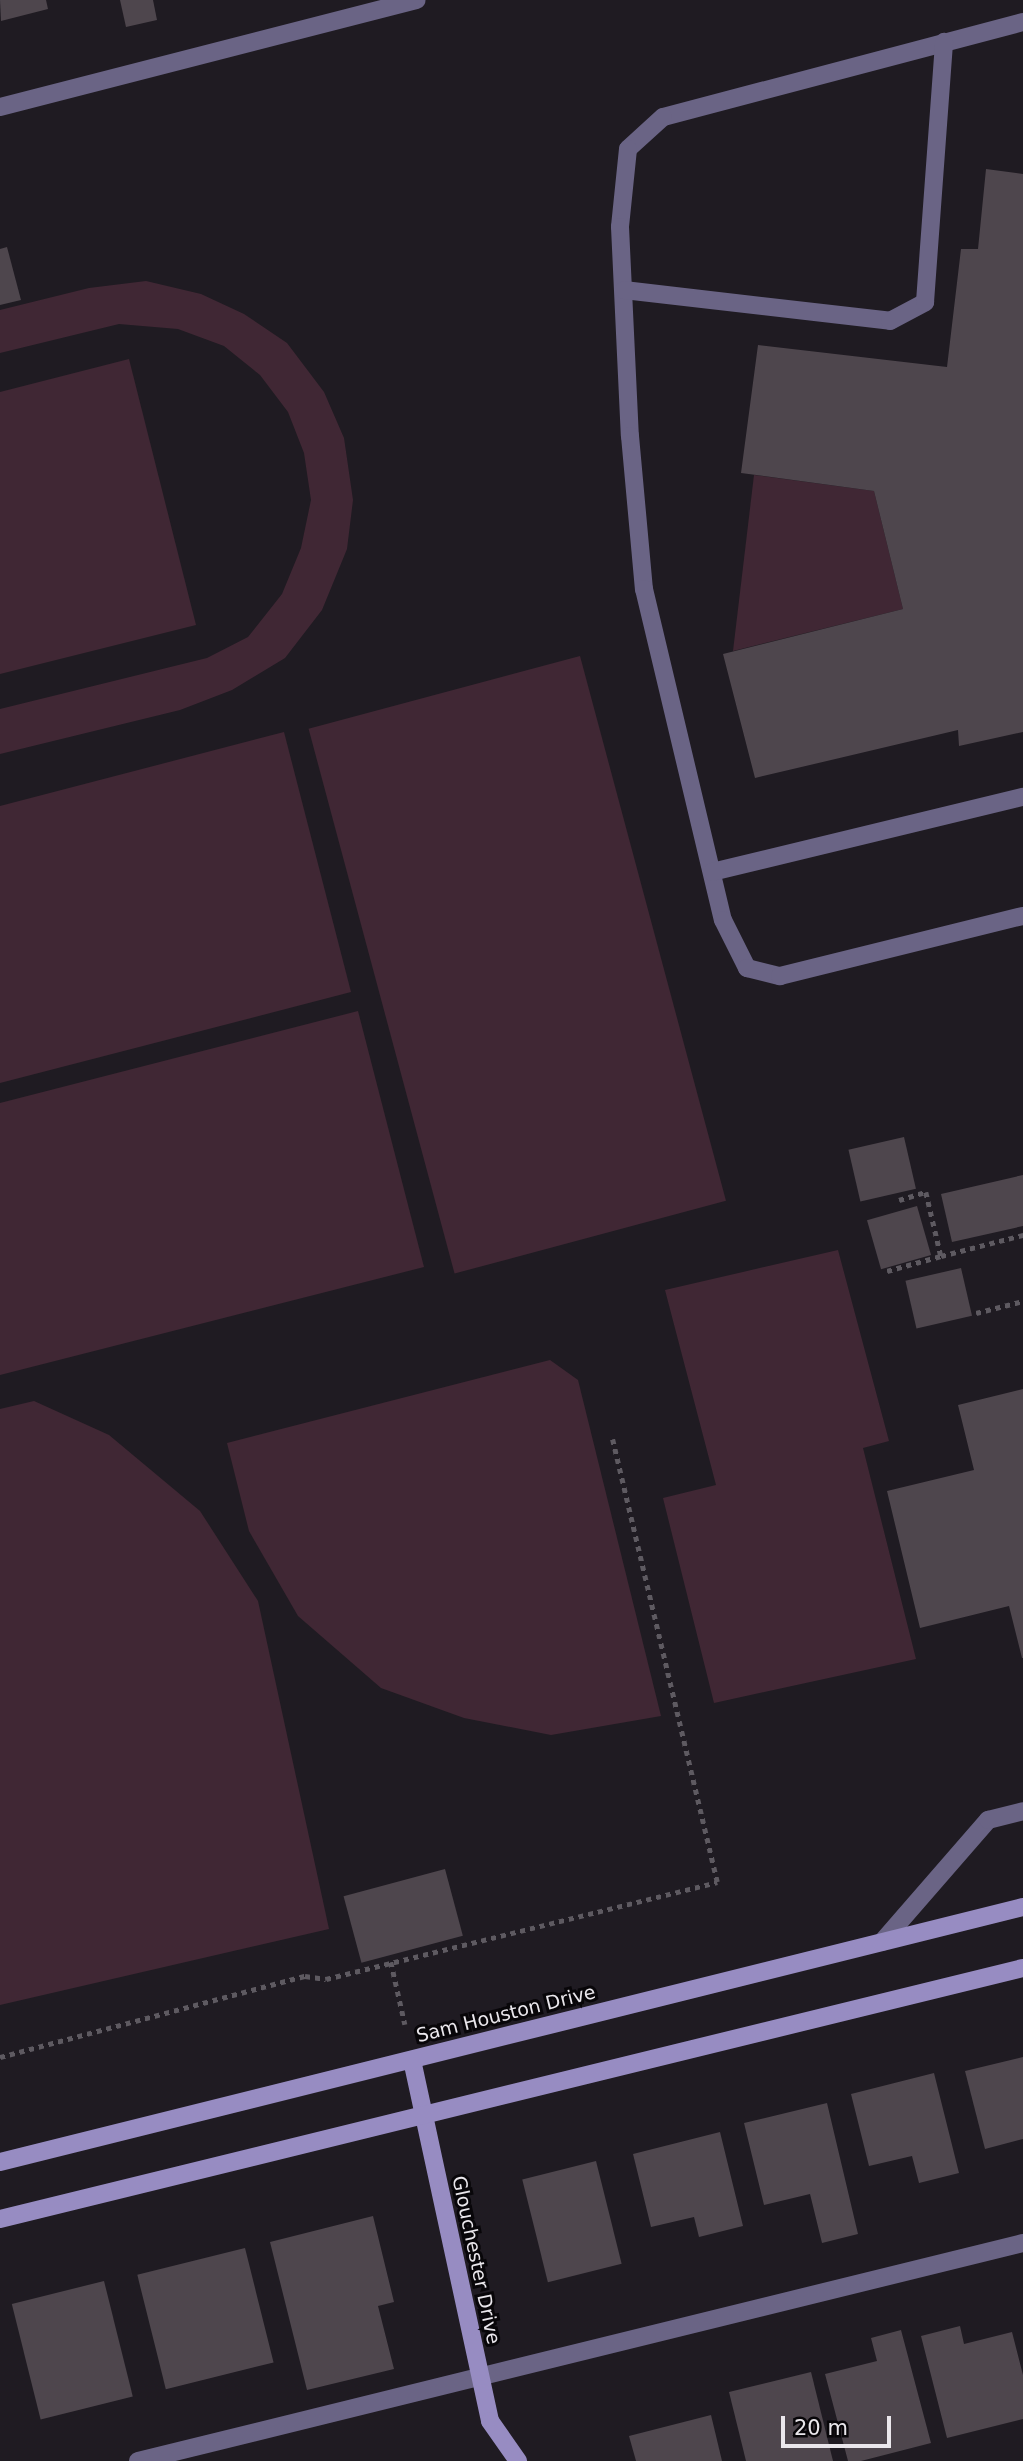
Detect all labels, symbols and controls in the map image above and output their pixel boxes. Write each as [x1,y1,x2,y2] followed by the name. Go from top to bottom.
[414,1981,598,2047] street label: Sam Houston Drive
[447,2174,505,2346] street label: Glouchester Drive
[785,2402,895,2446] scale bar
[794,2416,848,2440] text: 20 m

